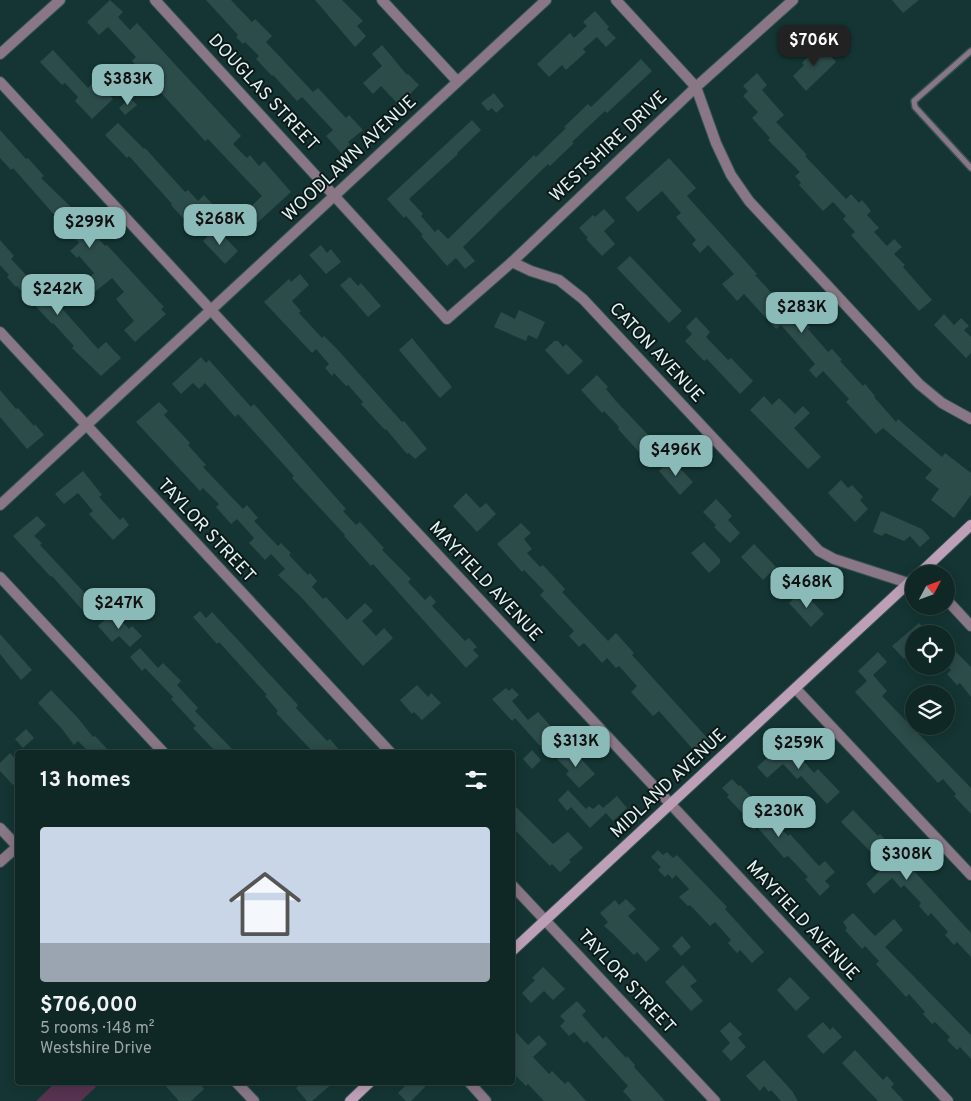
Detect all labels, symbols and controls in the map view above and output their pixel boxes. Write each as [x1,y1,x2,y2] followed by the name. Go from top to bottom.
[779,24,849,67] pin: $706K
[203,29,323,157] street label: DOUGLAS STREET
[789,31,839,51] text: $706K
[93,64,163,106] pin: $383K
[103,70,153,90] text: $383K
[545,86,673,208] street label: WESTSHIRE DRIVE
[278,91,422,227] street label: WOODLAWN AVENUE
[185,204,255,246] pin: $268K
[55,206,125,249] pin: $299K
[195,210,245,230] text: $268K
[65,213,115,233] text: $299K
[23,274,93,316] pin: $242K
[33,280,83,300] text: $242K
[767,292,837,334] pin: $283K
[604,298,708,408] street label: CATON AVENUE
[777,298,827,318] text: $283K
[641,434,711,477] pin: $496K
[651,441,701,461] text: $496K
[152,474,260,588] street label: TAYLOR STREET
[423,517,547,647] street label: MAYFIELD AVENUE
[905,565,955,615] north arrow
[905,565,955,735] map controls
[772,566,842,609] pin: $468K
[781,573,833,593] text: $468K
[84,588,154,630] pin: $247K
[94,594,144,614] text: $247K
[905,625,955,675] button: locate
[905,685,955,735] button: layers
[606,724,732,844] street label: MIDLAND AVENUE
[541,726,611,768] pin: $313K
[764,728,834,770] pin: $259K
[553,732,599,752] text: $313K
[774,734,824,754] text: $259K
[462,766,490,794] icon: filters
[40,767,131,794] text: 13 homes
[744,796,814,838] pin: $230K
[754,802,804,822] text: $230K
[872,838,942,881] pin: $308K
[882,845,932,865] text: $308K
[740,856,864,986] street label: MAYFIELD AVENUE
[220,859,310,949] icon: home
[572,925,680,1039] street label: TAYLOR STREET
[40,992,138,1019] text: $706,000
[40,1019,155,1039] text: 5 rooms · 148 m²
[40,1039,152,1059] text: Westshire Drive

